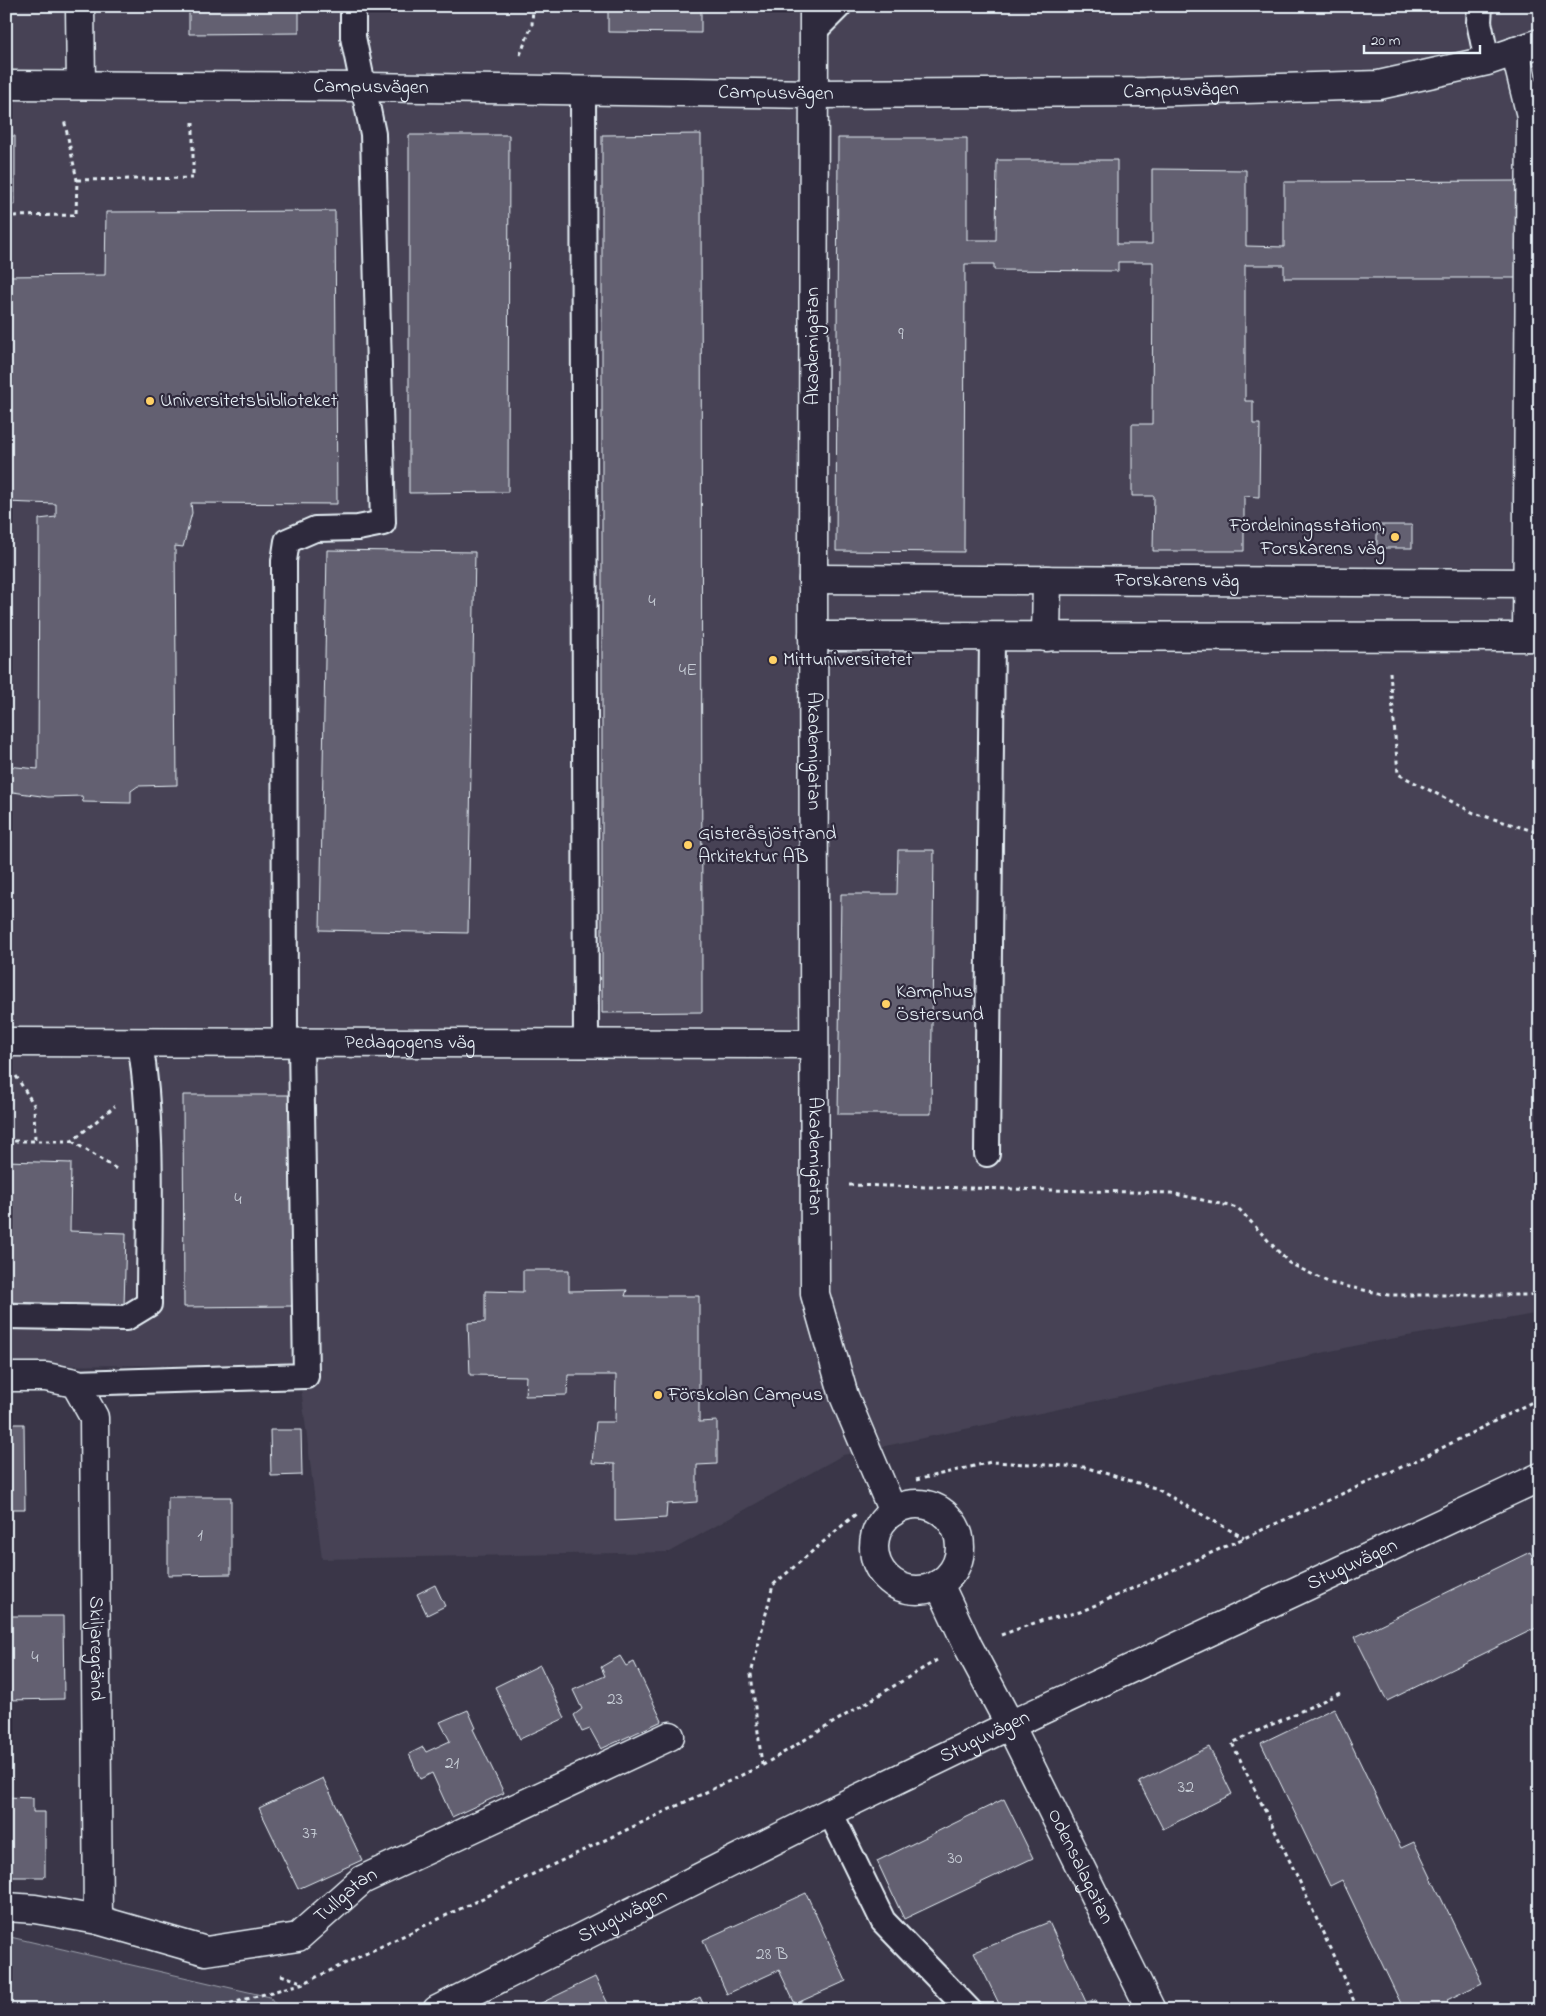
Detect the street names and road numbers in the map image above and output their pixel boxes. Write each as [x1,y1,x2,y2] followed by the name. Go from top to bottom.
[313,72,429,103] street label: Campusvägen
[1123,75,1239,107] street label: Campusvägen
[718,78,834,110] street label: Campusvägen
[799,287,829,405] street label: Akademigatan
[1114,566,1239,597] street label: Forskarens väg
[798,692,828,810] street label: Akademigatan
[345,1028,475,1059] street label: Pedagogens väg
[799,1097,829,1215] street label: Akademigatan
[1302,1531,1403,1598] street label: Stuguvägen
[80,1596,111,1701] street label: Skiljaregränd
[935,1703,1035,1771] street label: Stuguvägen
[1039,1804,1121,1930] street label: Odensalagatan
[308,1860,382,1931] street label: Tullgatan
[573,1882,673,1951] street label: Stuguvägen

